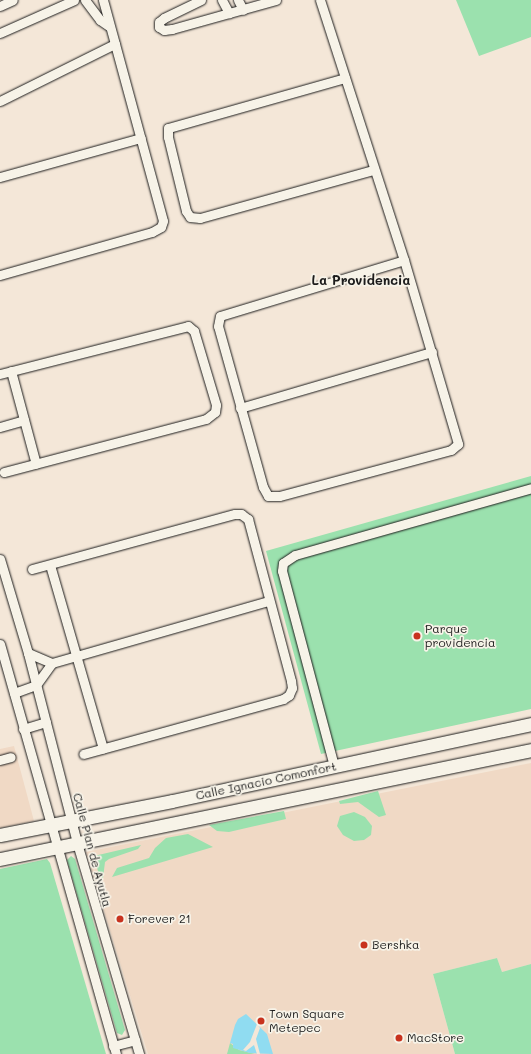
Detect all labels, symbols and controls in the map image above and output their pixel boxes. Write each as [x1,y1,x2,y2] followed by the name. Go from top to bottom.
[312,272,410,288] district label: La Providencia
[425,622,495,650] place label: Parque providencia
[412,631,422,641] marker: Parque providencia
[194,759,338,803] street label: Calle Ignacio Comonfort
[70,791,114,909] street label: Calle Plan de Ayutla
[128,912,191,926] place label: Forever 21
[115,914,125,924] marker: Forever 21
[372,938,419,952] place label: Bershka
[359,940,369,950] marker: Bershka
[269,1007,345,1035] place label: Town Square Metepec
[256,1016,266,1026] marker: Town Square Metepec
[407,1031,464,1045] place label: MacStore
[394,1033,404,1043] marker: MacStore

